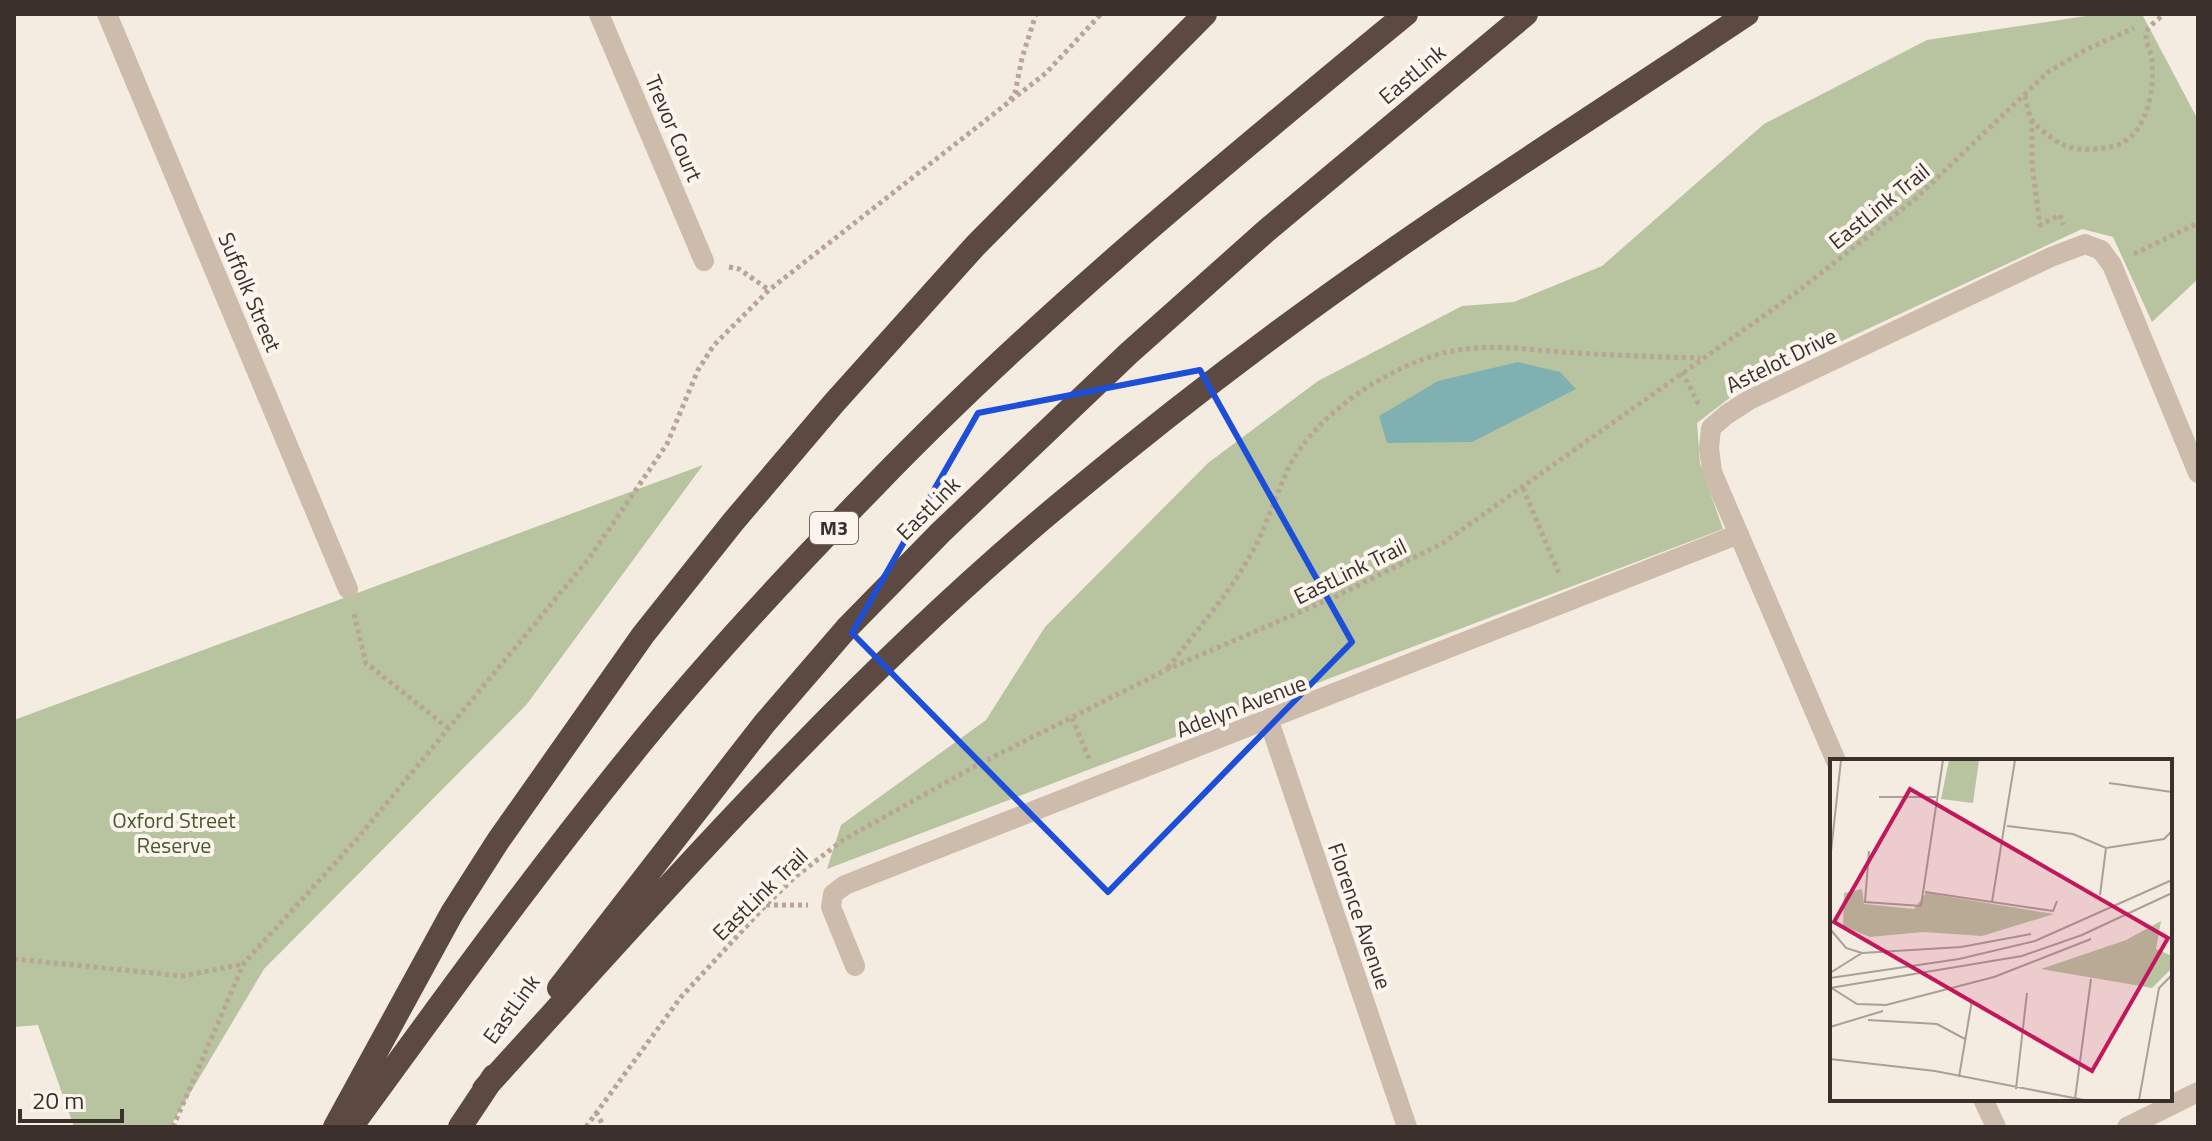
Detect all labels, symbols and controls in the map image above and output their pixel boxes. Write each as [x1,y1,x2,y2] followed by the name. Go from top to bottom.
[1371,35,1453,112] street label: EastLink
[636,69,712,187] street label: Trevor Court
[1821,154,1937,258] street label: EastLink Trail
[210,227,291,357] street label: Suffolk Street
[1720,319,1842,401] street label: Astelot Drive
[888,468,968,548] street label: EastLink
[810,512,858,544] road number: M3
[1288,529,1412,613] street label: EastLink Trail
[1171,666,1311,746] street label: Adelyn Avenue
[1830,759,2172,1101] inset map
[112,803,236,862] park label: Oxford Street Reserve
[1319,838,1401,994] street label: Florence Avenue
[704,839,816,949] street label: EastLink Trail
[474,967,548,1051] street label: EastLink
[20,1073,122,1123] scale bar
[32,1082,84,1118] text: 20 m

